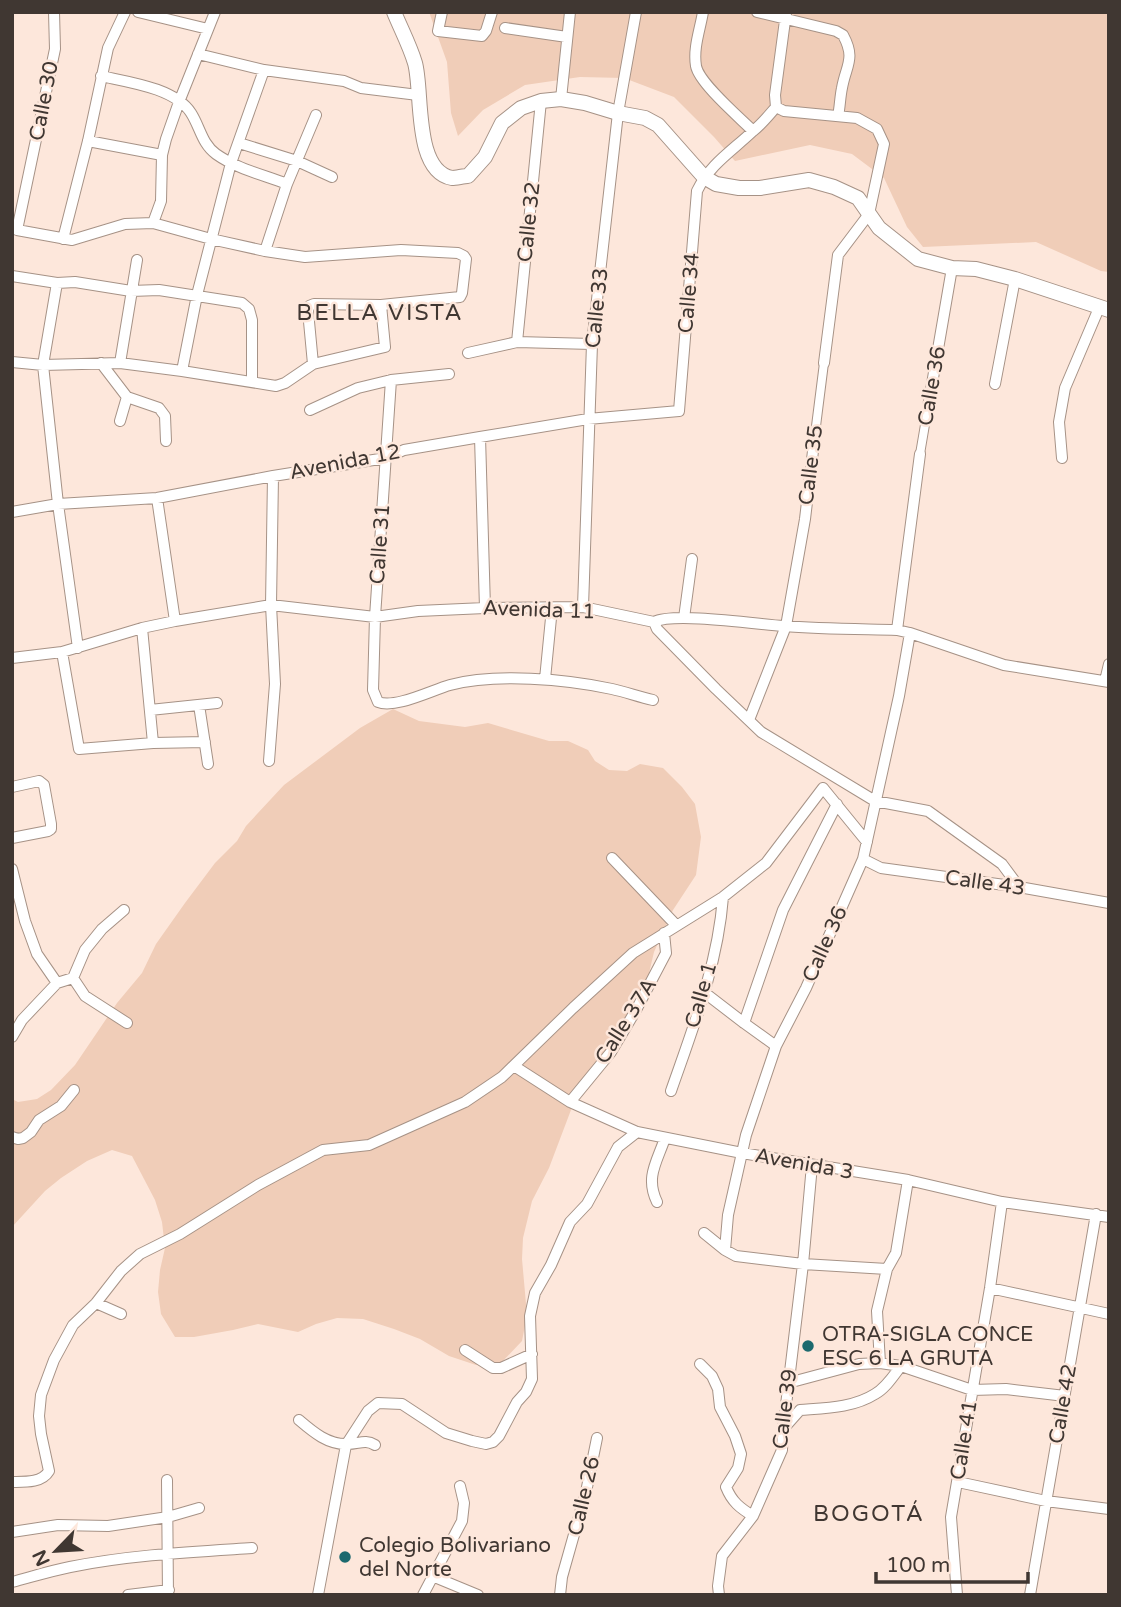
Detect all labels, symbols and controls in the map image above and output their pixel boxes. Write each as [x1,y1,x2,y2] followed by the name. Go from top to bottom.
[24,59,64,143] street label: Calle 30
[512,181,546,263] street label: Calle 32
[673,252,705,334] street label: Calle 34
[580,267,614,349] street label: Calle 33
[296,299,464,327] district label: BELLA VISTA
[913,344,951,428] street label: Calle 36
[794,423,828,507] street label: Calle 35
[287,439,403,485] street label: Avenida 12
[365,503,395,585] street label: Calle 31
[482,596,596,624] street label: Avenida 11
[943,865,1027,901] street label: Calle 43
[797,902,853,986] street label: Calle 36
[680,959,722,1031] street label: Calle 1
[590,974,662,1068] street label: Calle 37A
[753,1143,855,1185] street label: Avenida 3
[822,1322,1033,1371] place label: OTRA-SIGLA CONCE ESC 6 LA GRUTA
[800,1338,816,1354] marker: OTRA-SIGLA CONCE ESC 6 LA GRUTA
[1044,1362,1082,1446] street label: Calle 42
[768,1367,802,1451] street label: Calle 39
[945,1398,983,1482] street label: Calle 41
[563,1454,605,1538] street label: Calle 26
[813,1500,925,1528] district label: BOGOTÁ
[21,1516,91,1586] north arrow
[359,1533,551,1582] place label: Colegio Bolivariano del Norte
[876,1540,1028,1584] scale bar
[28,1546,55,1569] text: N
[337,1549,353,1565] marker: Colegio Bolivariano del Norte
[886,1553,950,1578] text: 100 m

